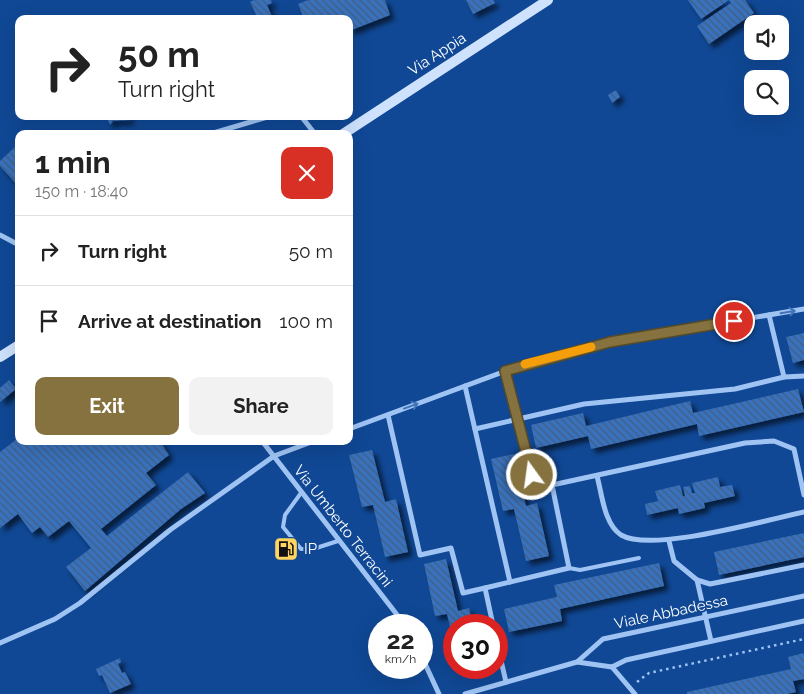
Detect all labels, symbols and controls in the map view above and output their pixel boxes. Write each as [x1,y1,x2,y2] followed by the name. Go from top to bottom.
[744,15,789,115] map controls
[744,15,789,60] button: sound
[405,29,469,79] street label: Via Appia
[118,34,200,75] text: 50 m
[35,35,100,100] icon: right
[744,70,789,115] button: search
[118,76,215,102] text: Turn right
[35,145,111,180] text: 1 min
[281,147,333,199] button: close
[35,182,128,201] text: 150 m · 18:40
[35,237,63,265] icon: right
[78,240,167,262] text: Turn right
[289,240,333,262] text: 50 m
[713,300,755,342] pin
[35,307,63,335] icon: arrive
[720,307,748,335] icon: arrive
[780,307,796,317] one-way arrow
[78,310,262,332] text: Arrive at destination
[279,310,333,332] text: 100 m
[35,377,179,435] button: Exit
[189,377,333,435] button: Share
[403,401,418,410] one-way arrow
[505,448,557,500] position arrow
[290,462,396,590] street label: Via Umberto Terracini
[273,536,299,562] fuel station icon: IP
[304,540,317,558] place label: IP
[613,591,729,633] street label: Viale Abbadessa
[443,614,508,679] speed limit sign: 30
[386,625,415,655] text: 22
[385,652,416,666] text: km/h

